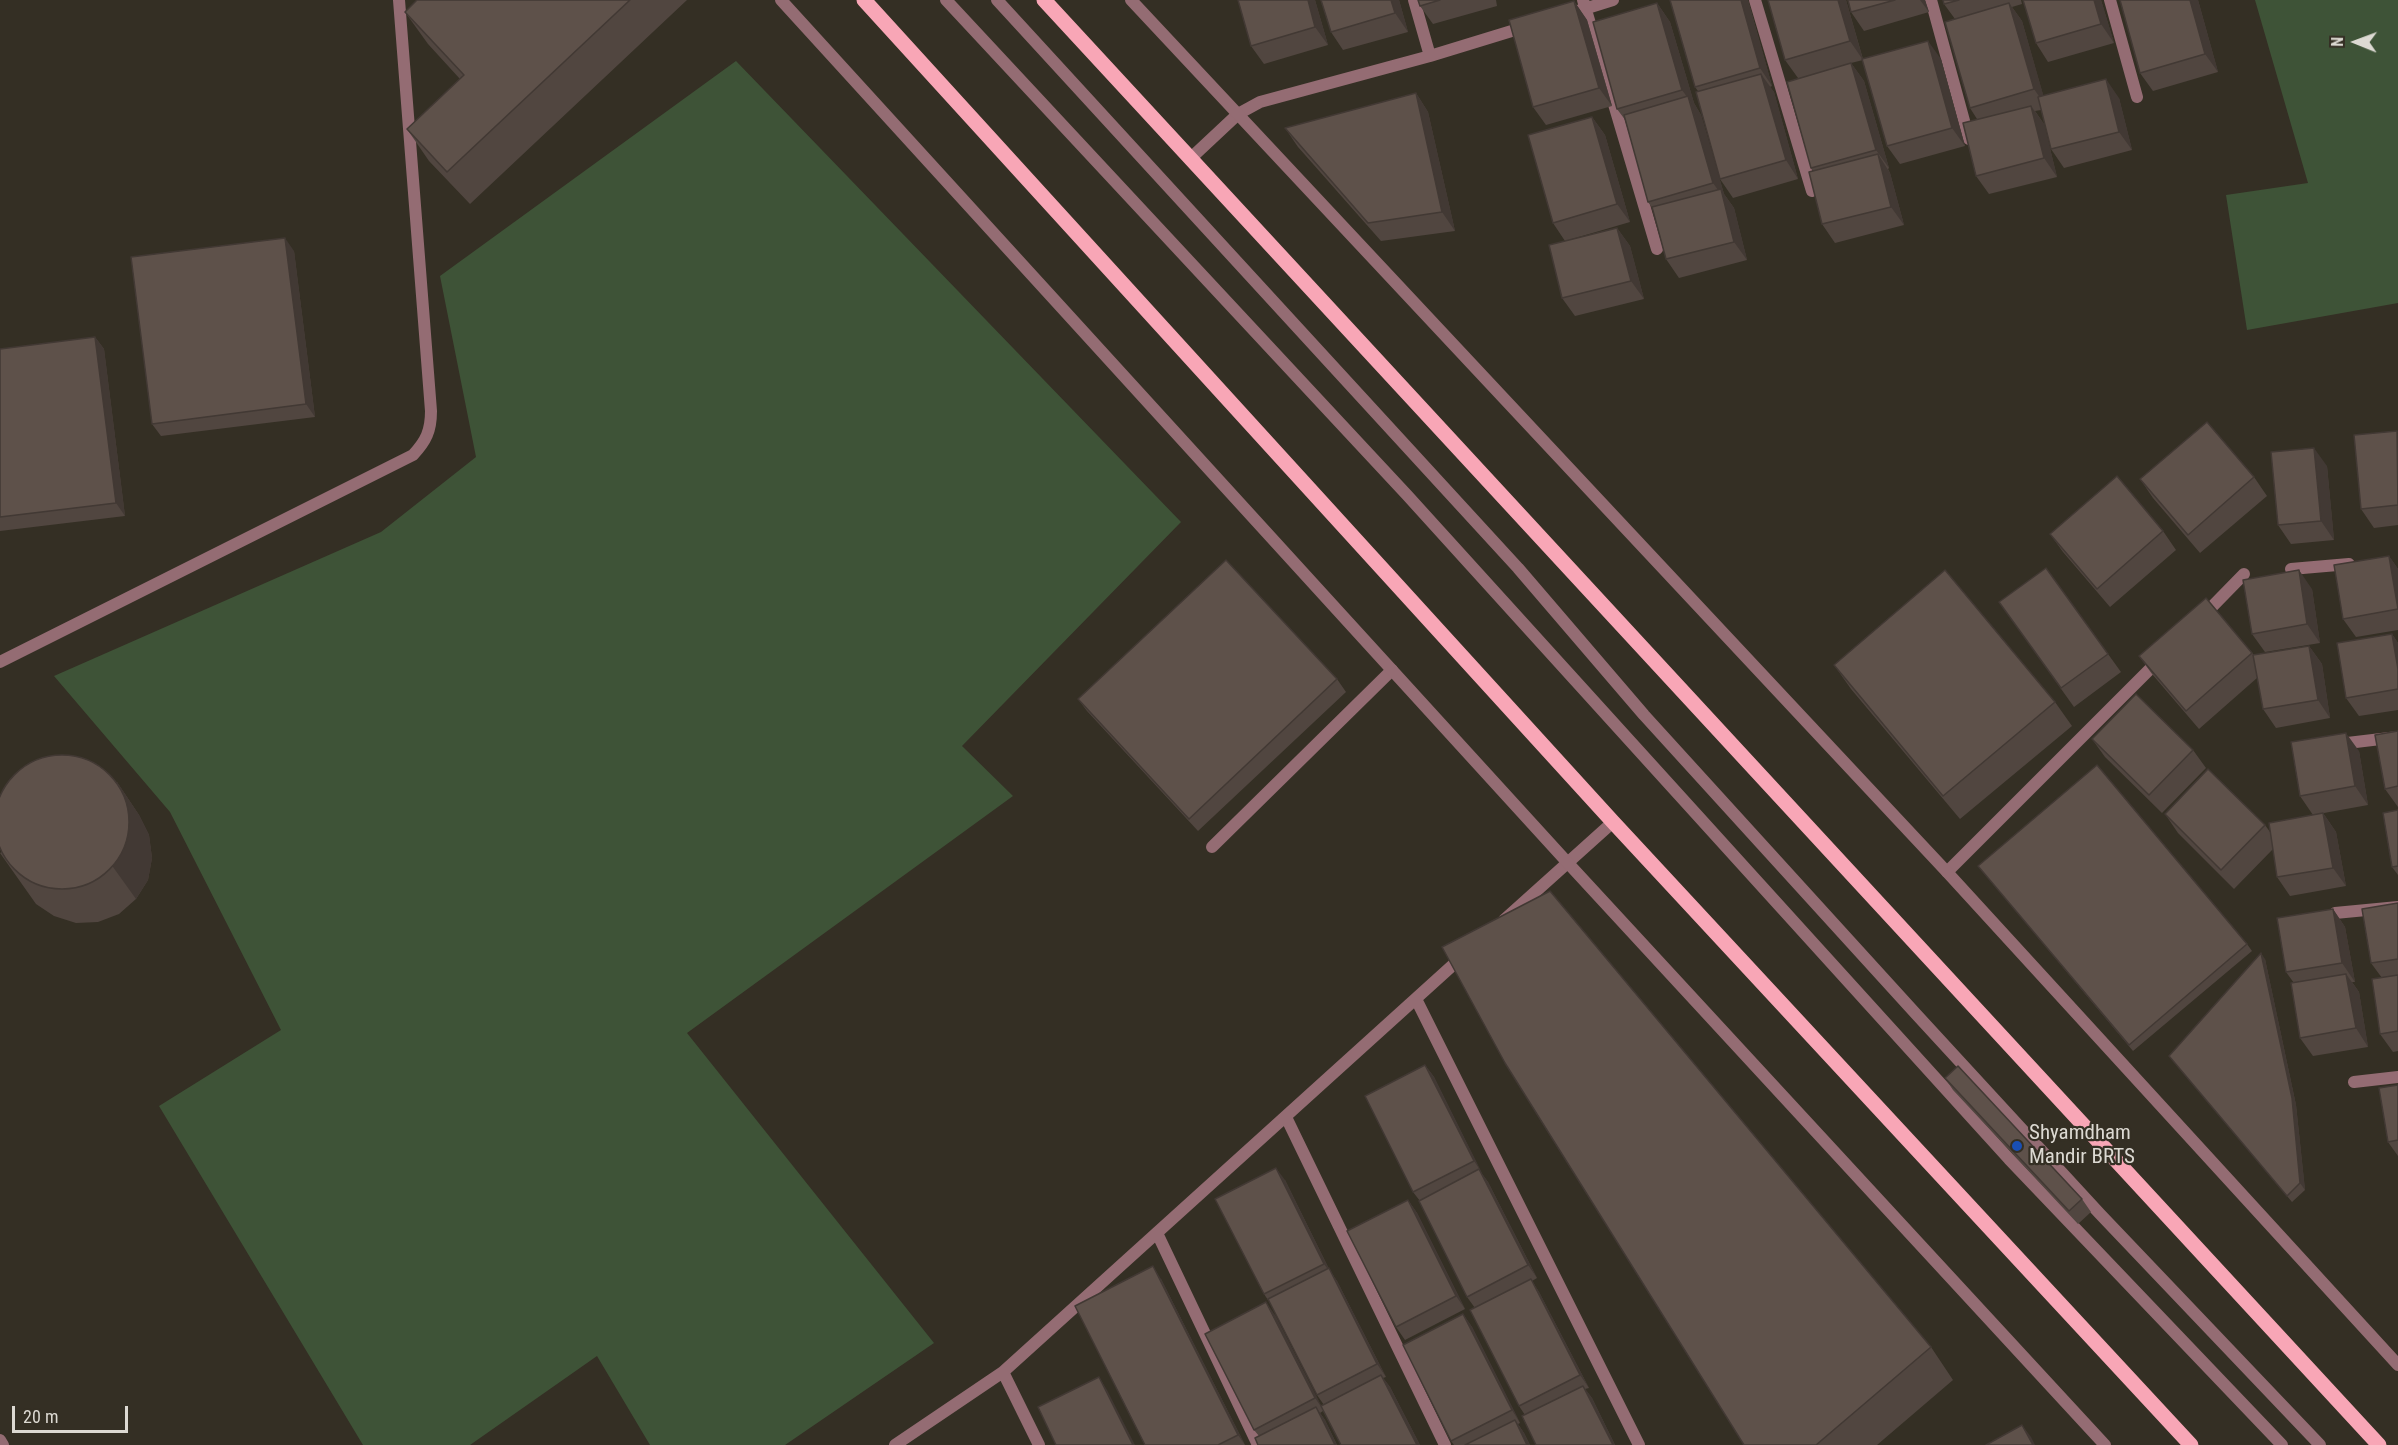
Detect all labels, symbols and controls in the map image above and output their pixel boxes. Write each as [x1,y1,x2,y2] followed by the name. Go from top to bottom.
[2326,12,2386,72] north arrow
[2328,37,2347,47] text: N
[2029,1121,2135,1171] place label: Shyamdham Mandir BRTS
[2010,1139,2024,1153] marker: Shyamdham Mandir BRTS
[15,1394,130,1432] scale bar
[23,1406,58,1427] text: 20 m

